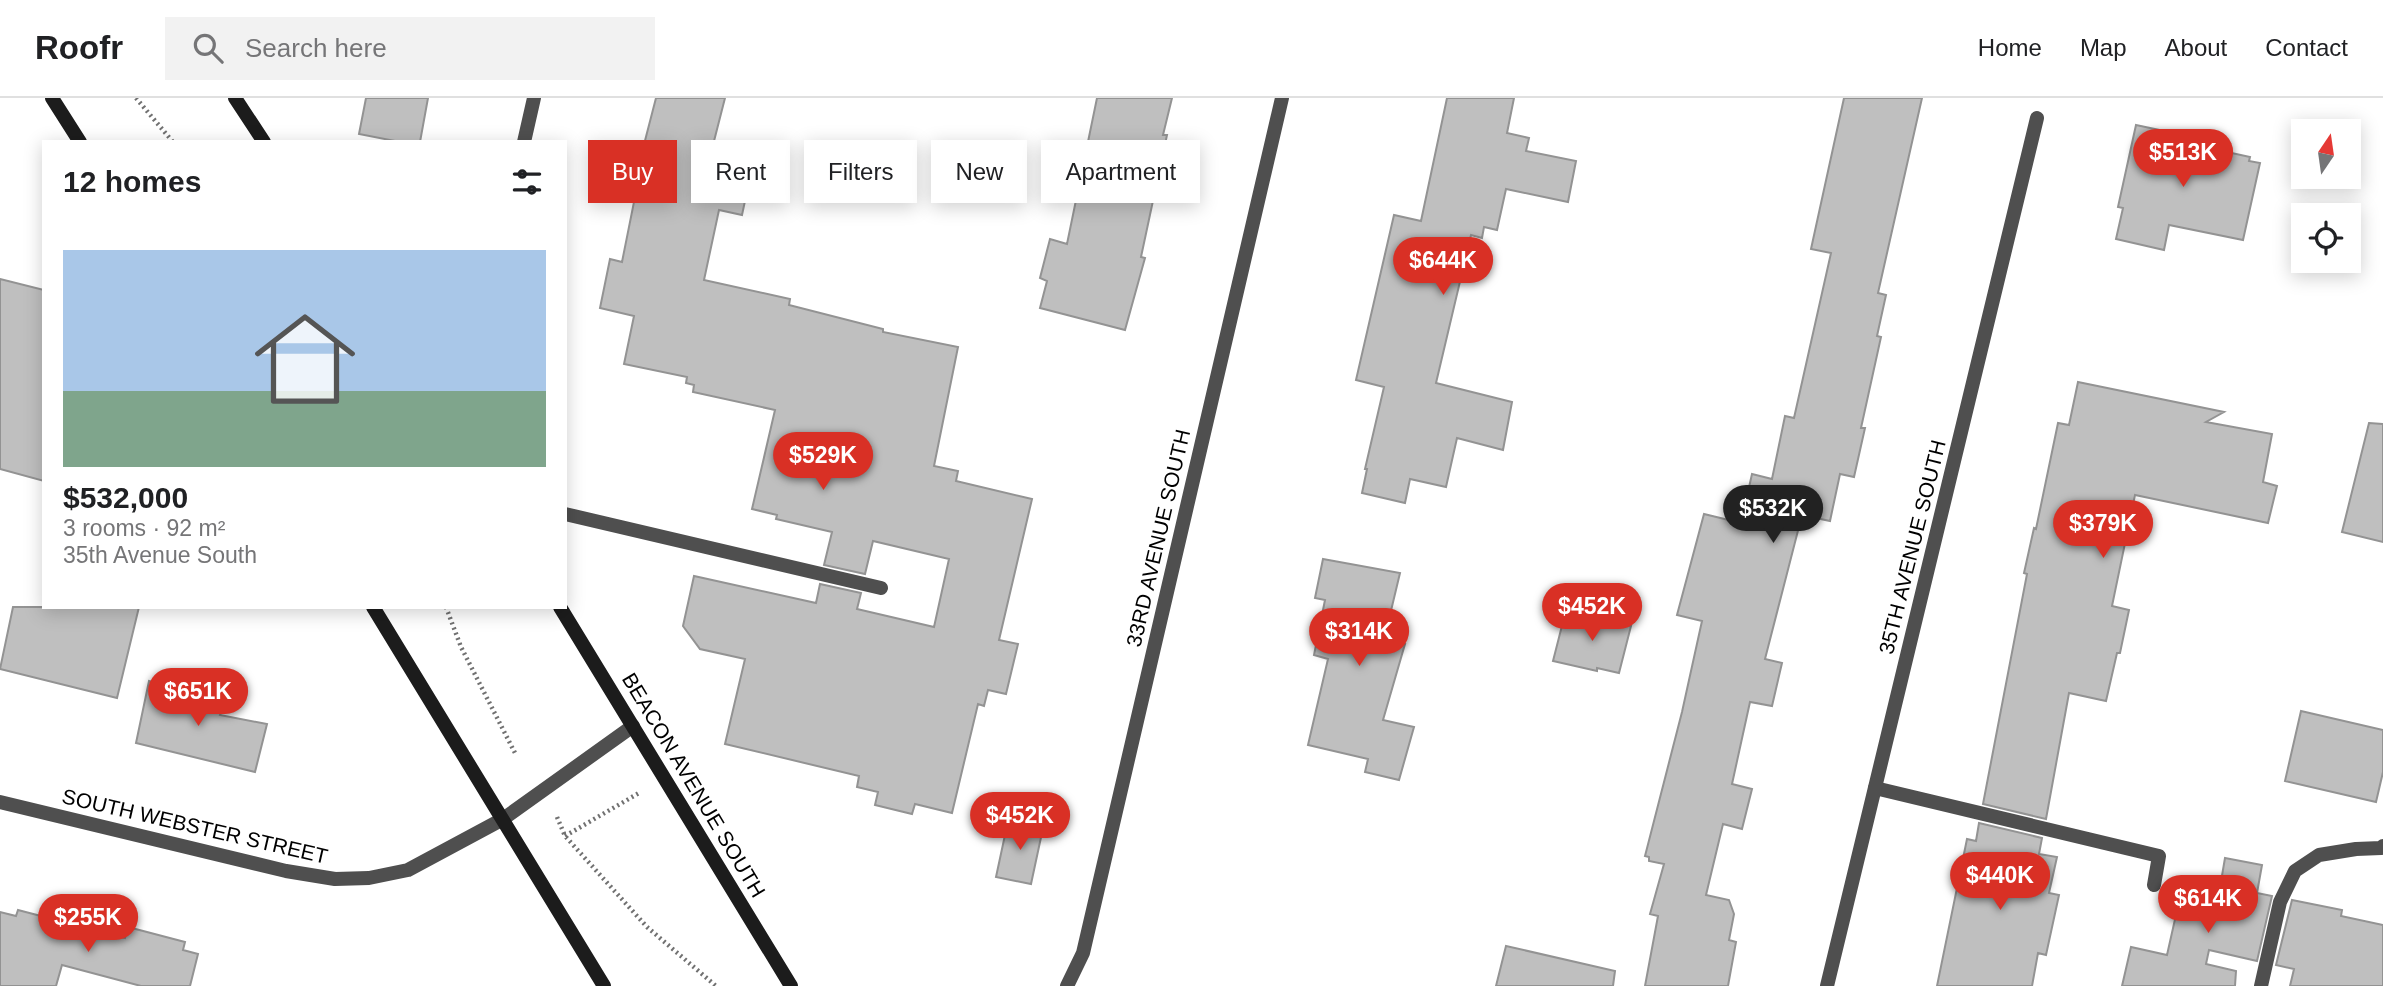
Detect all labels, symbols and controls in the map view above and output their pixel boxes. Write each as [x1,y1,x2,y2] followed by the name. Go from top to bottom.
[165,17,655,80] search box
[35,29,123,66] text: Roofr
[189,29,227,67] icon: search
[245,33,387,63] text: Search here
[1978,34,2042,61] text: Home
[2080,34,2127,61] text: Map
[2165,34,2227,61] text: About
[2265,34,2348,61] text: Contact
[2291,119,2361,189] north arrow
[2291,119,2361,273] map controls
[2134,130,2232,189] pin: $513K
[2149,139,2217,165] text: $513K
[588,140,677,203] chip: Buy
[691,140,790,203] chip: Rent
[804,140,917,203] chip: Filters
[931,140,1027,203] chip: New
[1041,140,1200,203] chip: Apartment
[508,163,546,201] icon: filters
[63,165,201,198] text: 12 homes
[2291,203,2361,273] button: locate
[1394,238,1492,297] pin: $644K
[1409,247,1477,273] text: $644K
[242,296,368,422] icon: home
[1122,427,1194,649] street label: 33RD AVENUE SOUTH
[774,432,872,492] pin: $529K
[1874,437,1950,657] street label: 35TH AVENUE SOUTH
[789,442,857,468] text: $529K
[63,481,188,514] text: $532,000
[1724,486,1822,545] pin: $532K
[1739,495,1807,521] text: $532K
[2054,500,2152,560] pin: $379K
[2069,510,2137,536] text: $379K
[63,515,225,541] text: 3 rooms · 92 m²
[63,542,257,568] text: 35th Avenue South
[1543,584,1641,643] pin: $452K
[1558,593,1626,619] text: $452K
[1310,608,1408,668] pin: $314K
[1325,618,1393,644] text: $314K
[149,668,247,728] pin: $651K
[618,669,770,901] street label: BEACON AVENUE SOUTH
[164,678,232,704] text: $651K
[60,784,330,868] street label: SOUTH WEBSTER STREET
[971,792,1069,852] pin: $452K
[986,802,1054,828] text: $452K
[1951,852,2049,912] pin: $440K
[1966,862,2034,888] text: $440K
[2159,876,2257,935] pin: $614K
[2174,885,2242,911] text: $614K
[39,894,137,954] pin: $255K
[54,904,122,930] text: $255K

